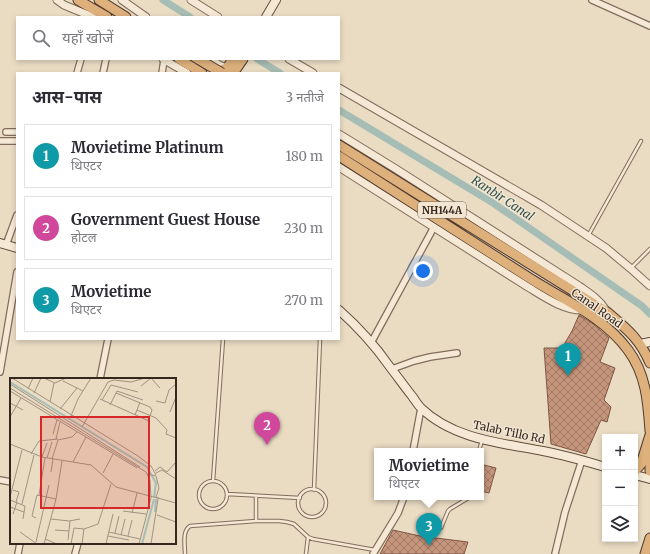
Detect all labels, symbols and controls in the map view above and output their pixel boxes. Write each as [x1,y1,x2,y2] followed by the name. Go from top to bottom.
[16,16,340,60] search box
[30,27,52,49] icon: search
[62,28,113,47] text: यहाँ खोजें
[32,86,102,108] text: आस-पास
[286,89,324,106] text: 3 नतीजे
[71,138,224,157] text: Movietime Platinum
[43,148,49,165] text: 1
[285,148,323,165] text: 180 m
[71,157,102,174] text: थिएटर
[469,172,538,224] water label: Ranbir Canal
[418,202,466,218] road number: NH144A
[71,210,260,229] text: Government Guest House
[42,220,50,237] text: 2
[284,220,323,237] text: 230 m
[71,229,97,246] text: होटल
[413,261,433,281] your location
[71,282,151,301] text: Movietime
[569,285,626,331] street label: Canal Road
[42,292,50,309] text: 3
[284,292,323,309] text: 270 m
[71,301,102,318] text: थिएटर
[555,343,581,376] pin: 1
[10,378,176,544] inset map
[254,412,280,445] pin: 2
[472,418,547,447] street label: Talab Tillo Rd
[602,434,638,542] map controls
[602,434,638,470] button: +
[374,448,484,500] popup
[389,456,469,475] text: Movietime
[602,470,638,506] button: −
[389,475,420,492] text: थिएटर
[602,506,638,542] button: layers
[416,513,442,546] pin: 3

